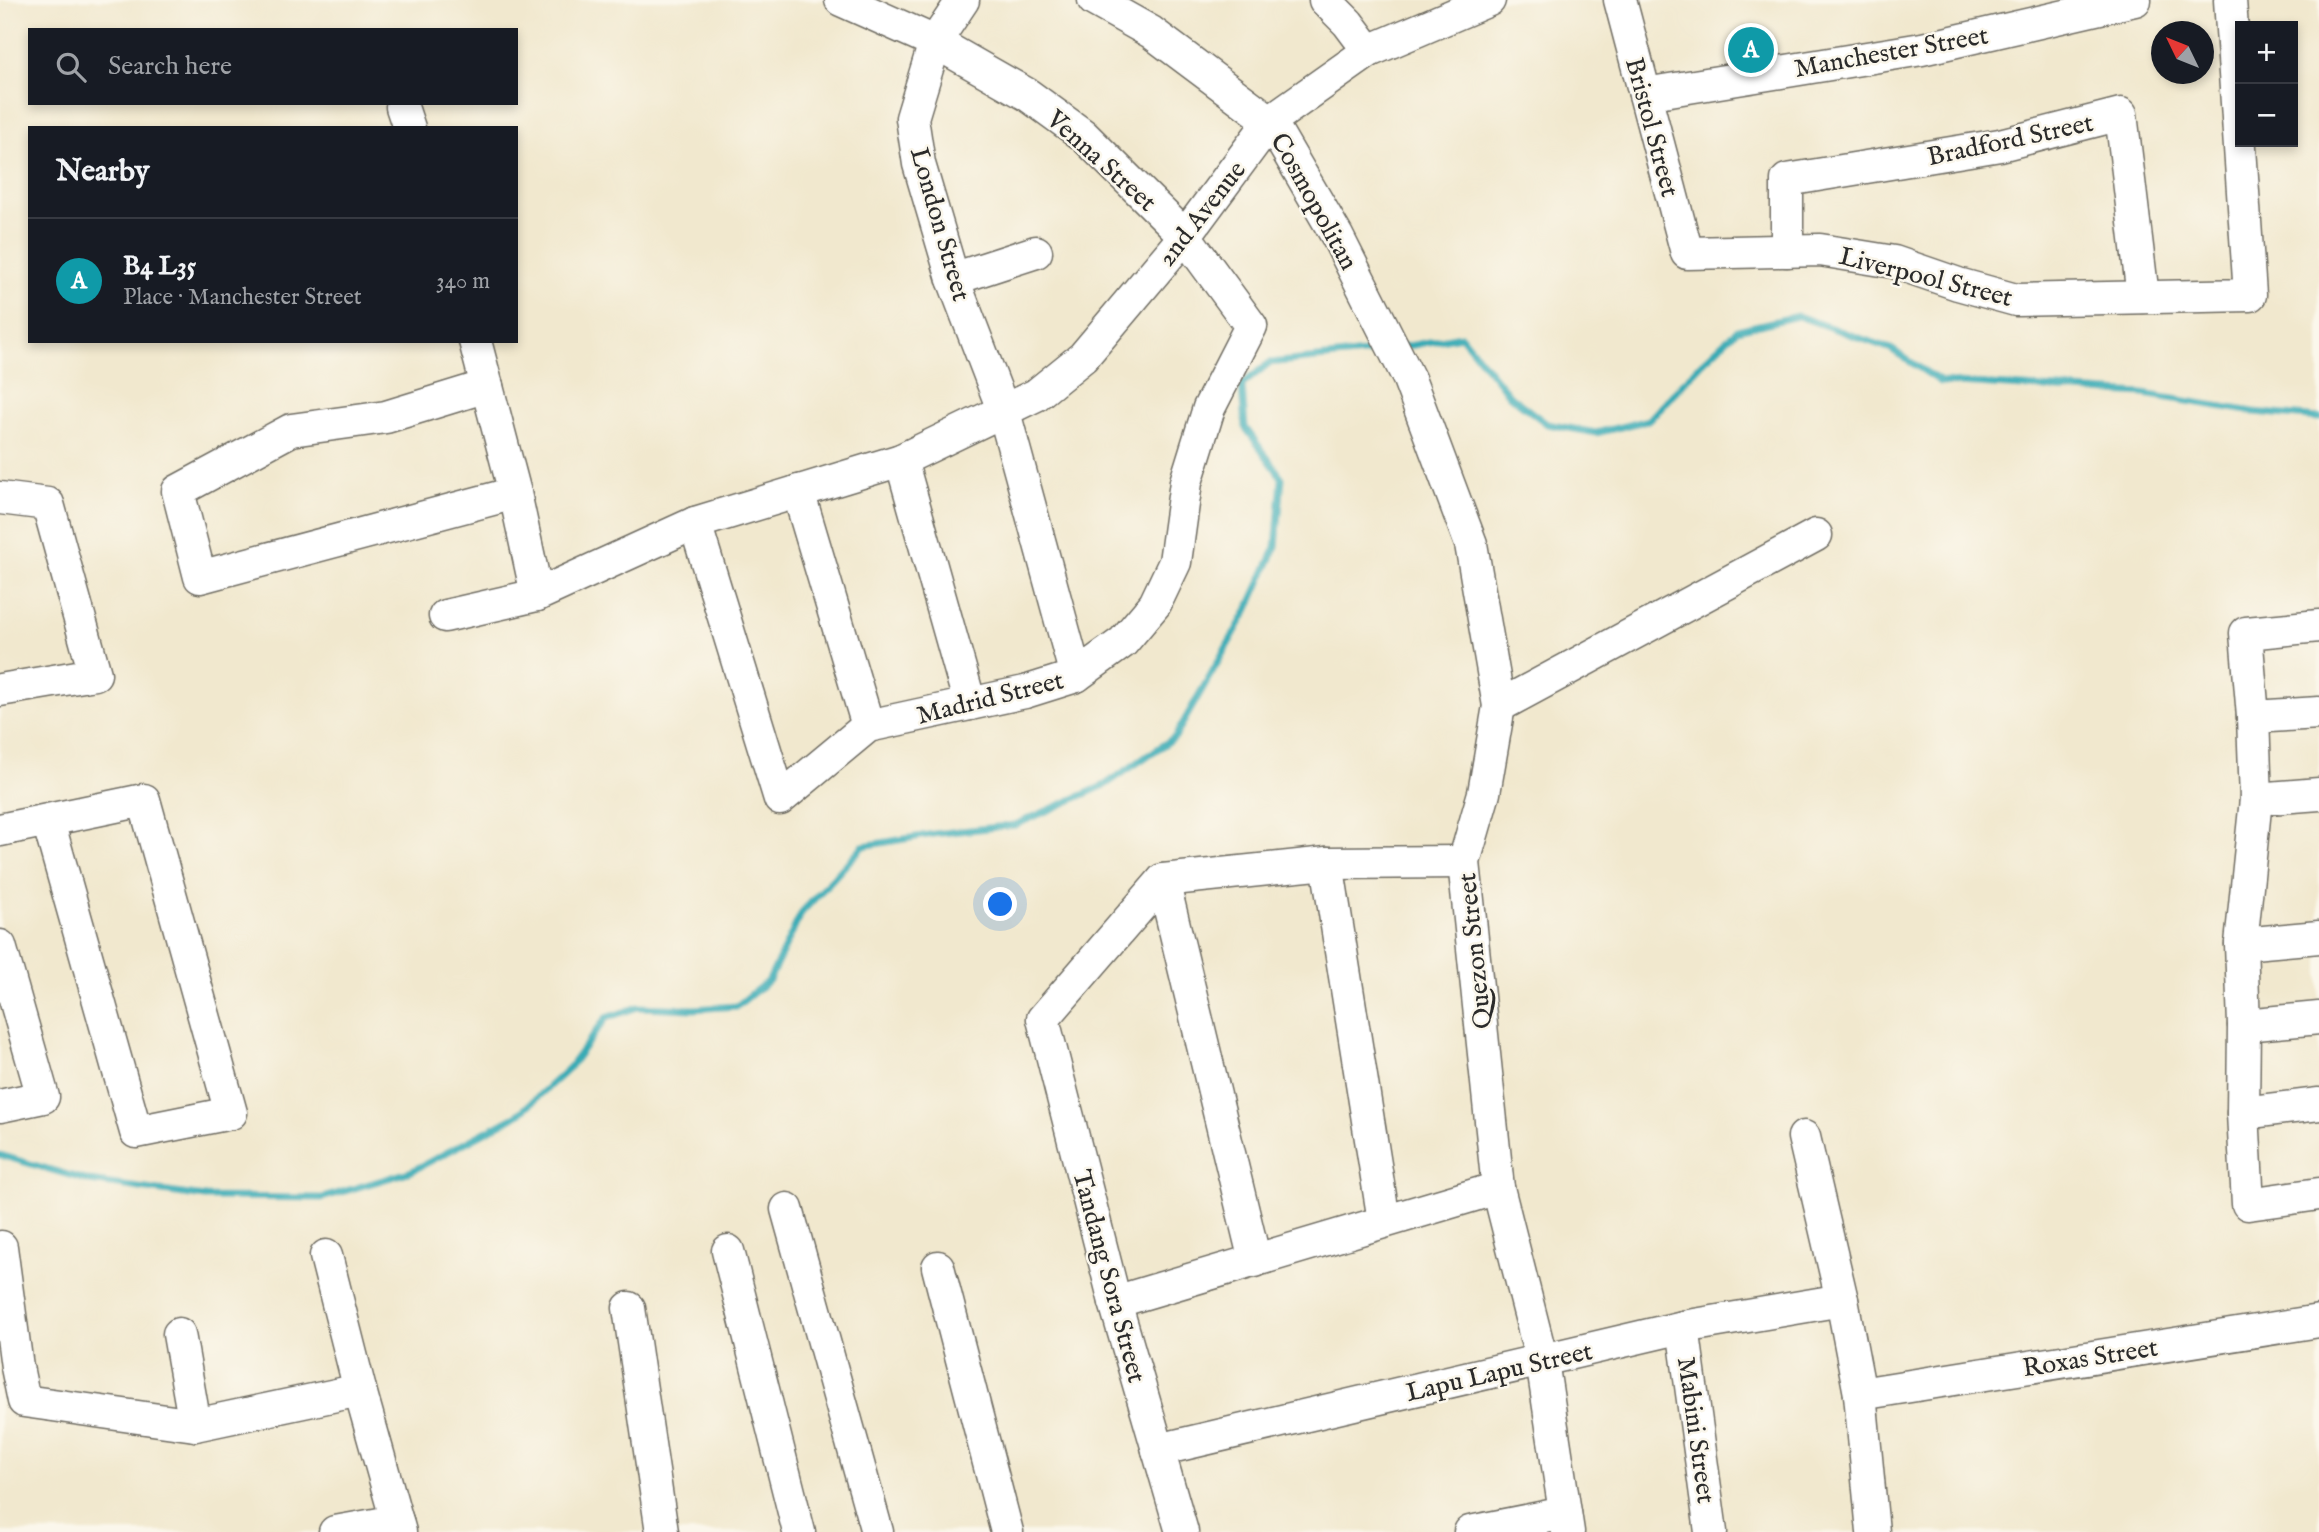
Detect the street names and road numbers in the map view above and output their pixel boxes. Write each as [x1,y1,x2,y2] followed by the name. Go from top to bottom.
[1792,19,1991,86] street label: Manchester Street
[1617,54,1686,201] street label: Bristol Street
[1038,102,1163,219] street label: Venna Street
[1924,107,2096,174] street label: Bradford Street
[1262,127,1365,276] street label: Cosmopolitan
[902,144,977,305] street label: London Street
[1151,154,1254,273] street label: 2nd Avenue
[1835,240,2016,315] street label: Liverpool Street
[914,664,1067,733] street label: Madrid Street
[1451,871,1500,1031] street label: Quezon Street
[1064,1166,1153,1387] street label: Tandang Sora Street
[2020,1331,2160,1385] street label: Roxas Street
[1403,1335,1596,1410] street label: Lapu Lapu Street
[1669,1355,1722,1506] street label: Mabini Street

